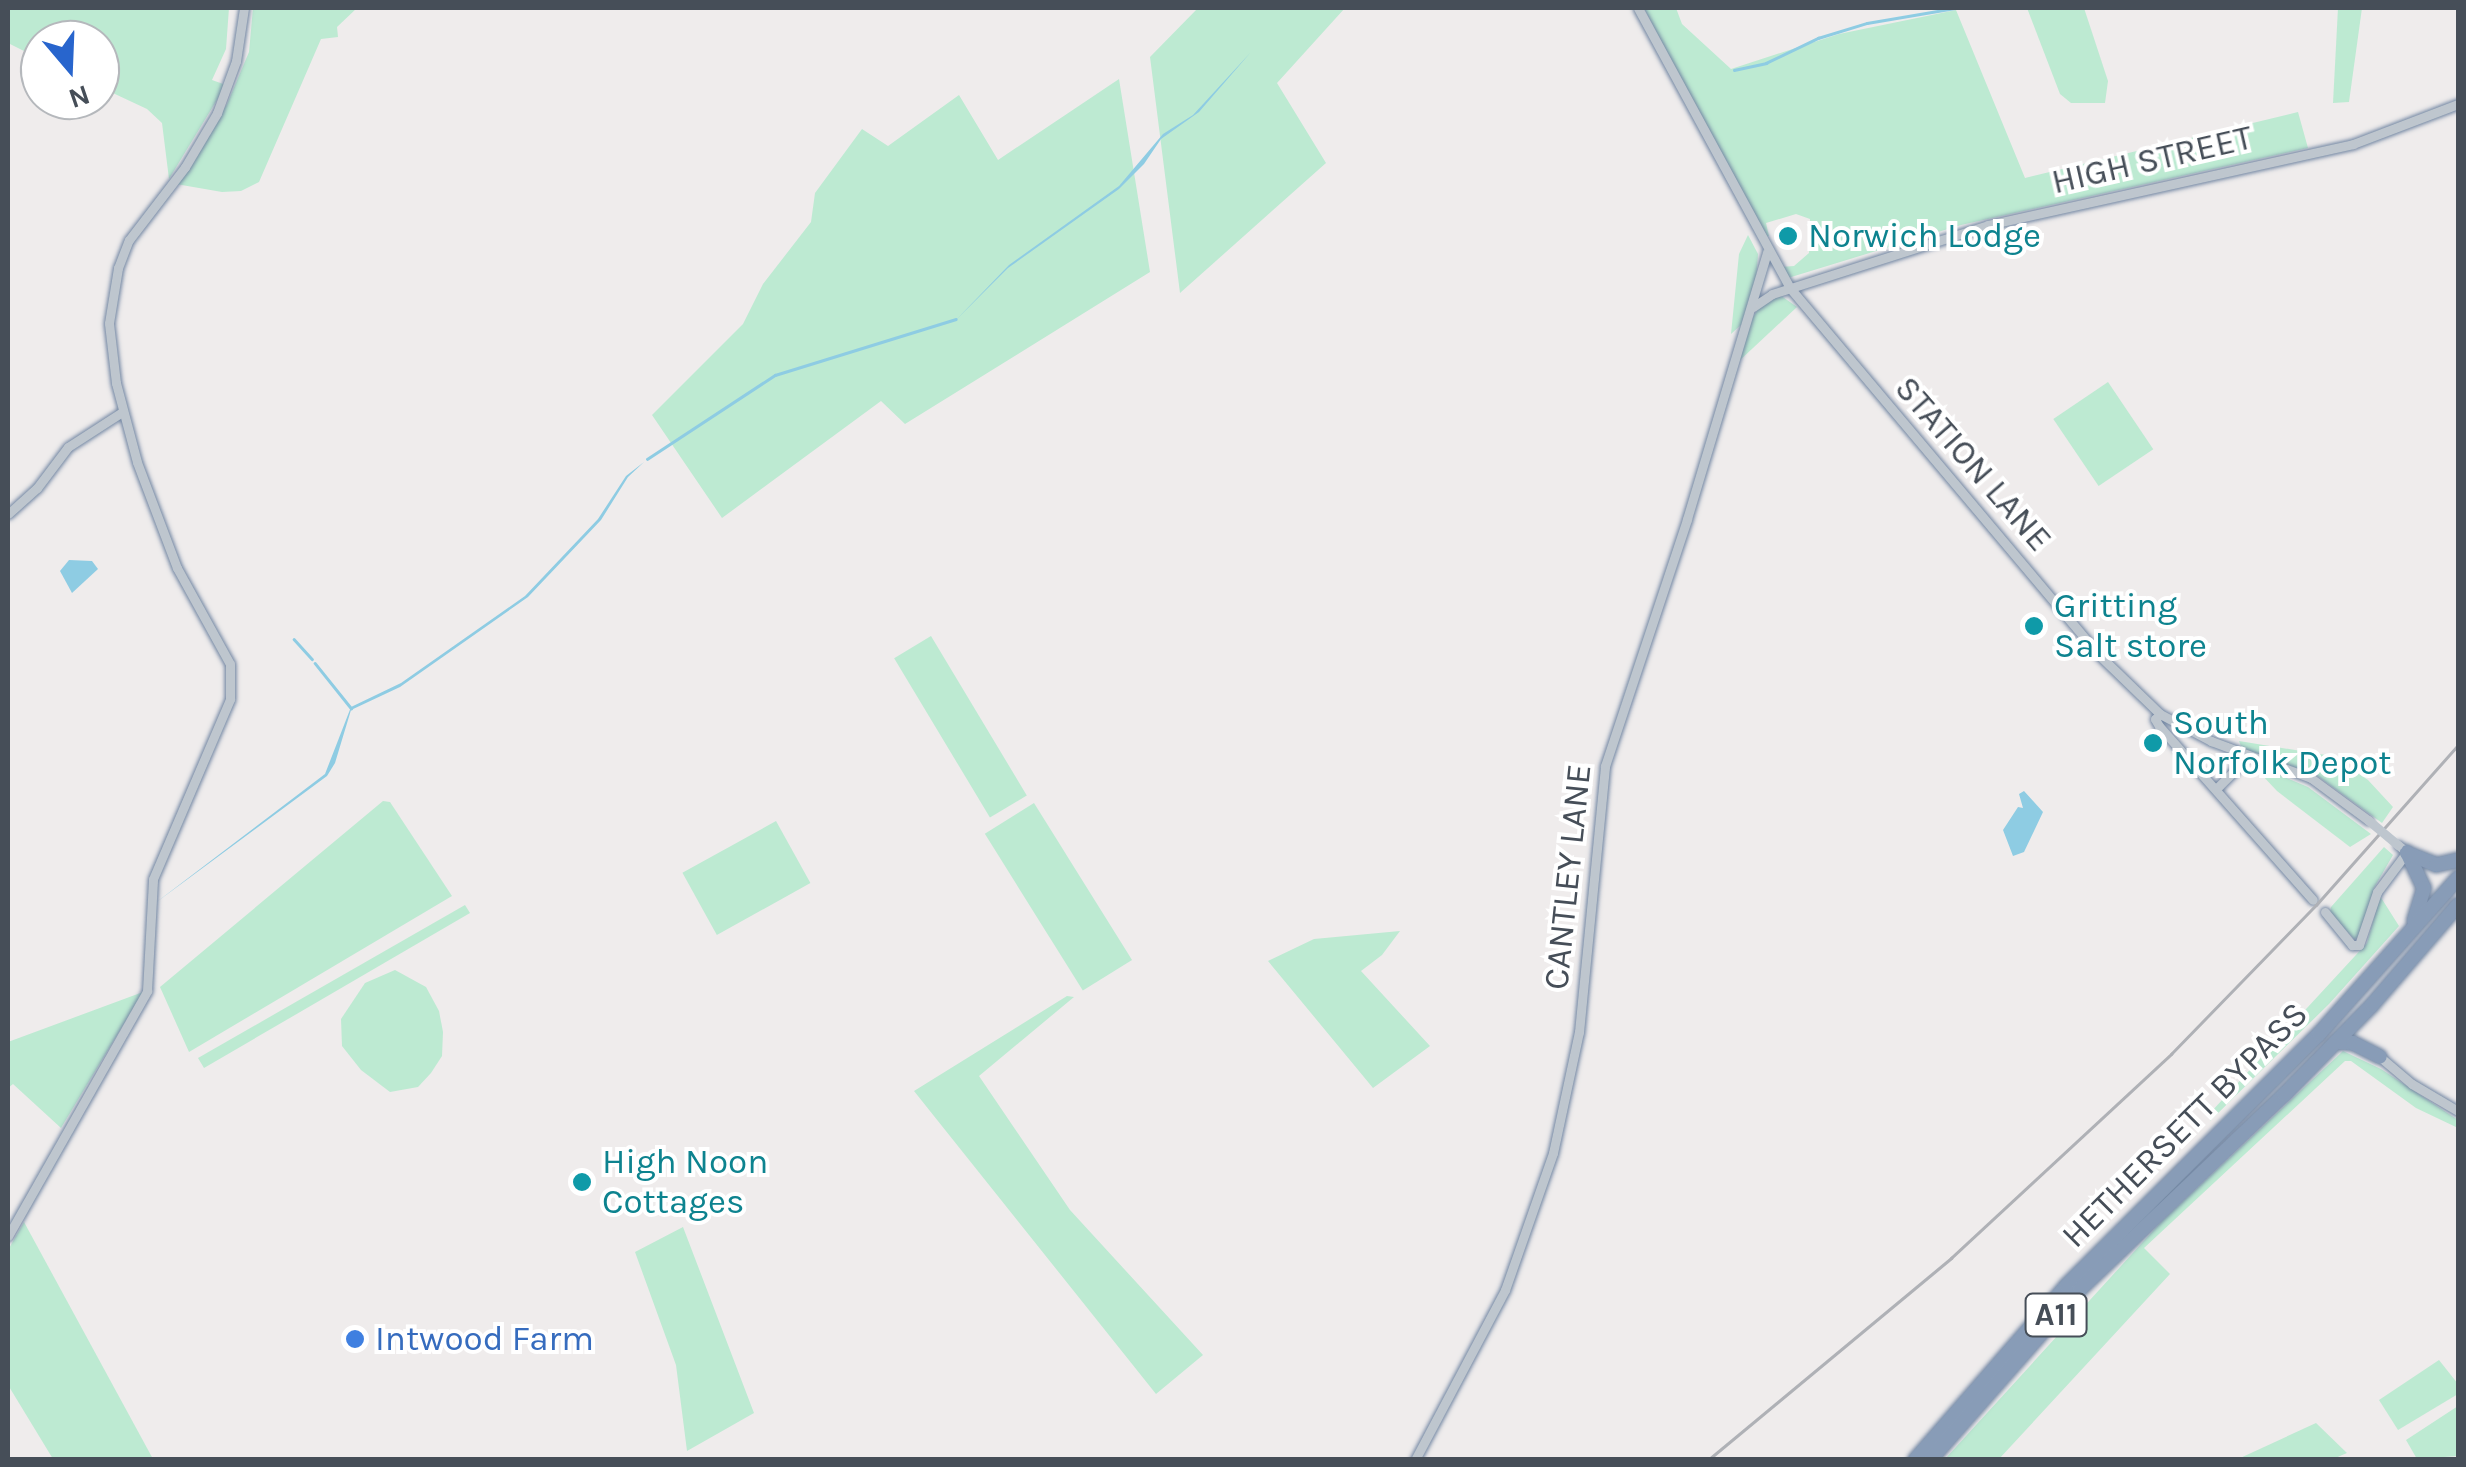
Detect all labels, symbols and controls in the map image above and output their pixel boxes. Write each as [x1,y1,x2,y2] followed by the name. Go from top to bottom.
[20,20,120,120] north arrow
[64,78,94,116] text: N
[2048,117,2256,203] street label: HIGH STREET
[1808,215,2041,257] place label: Norwich Lodge
[1777,225,1799,247] marker: Norwich Lodge
[1886,368,2060,560] street label: STATION LANE
[2054,585,2207,667] place label: Gritting Salt store
[2023,615,2045,637] marker: Gritting Salt store
[2173,702,2391,784] place label: South Norfolk Depot
[2142,732,2164,754] marker: South Norfolk Depot
[1535,762,1601,992] street label: CANTLEY LANE
[2053,993,2317,1257] street label: HETHERSETT BYPASS
[602,1141,768,1223] place label: High Noon Cottages
[571,1171,593,1193] marker: High Noon Cottages
[2024,1288,2088,1342] road number: A11
[375,1318,594,1360] place label: Intwood Farm
[344,1328,366,1350] marker: Intwood Farm

